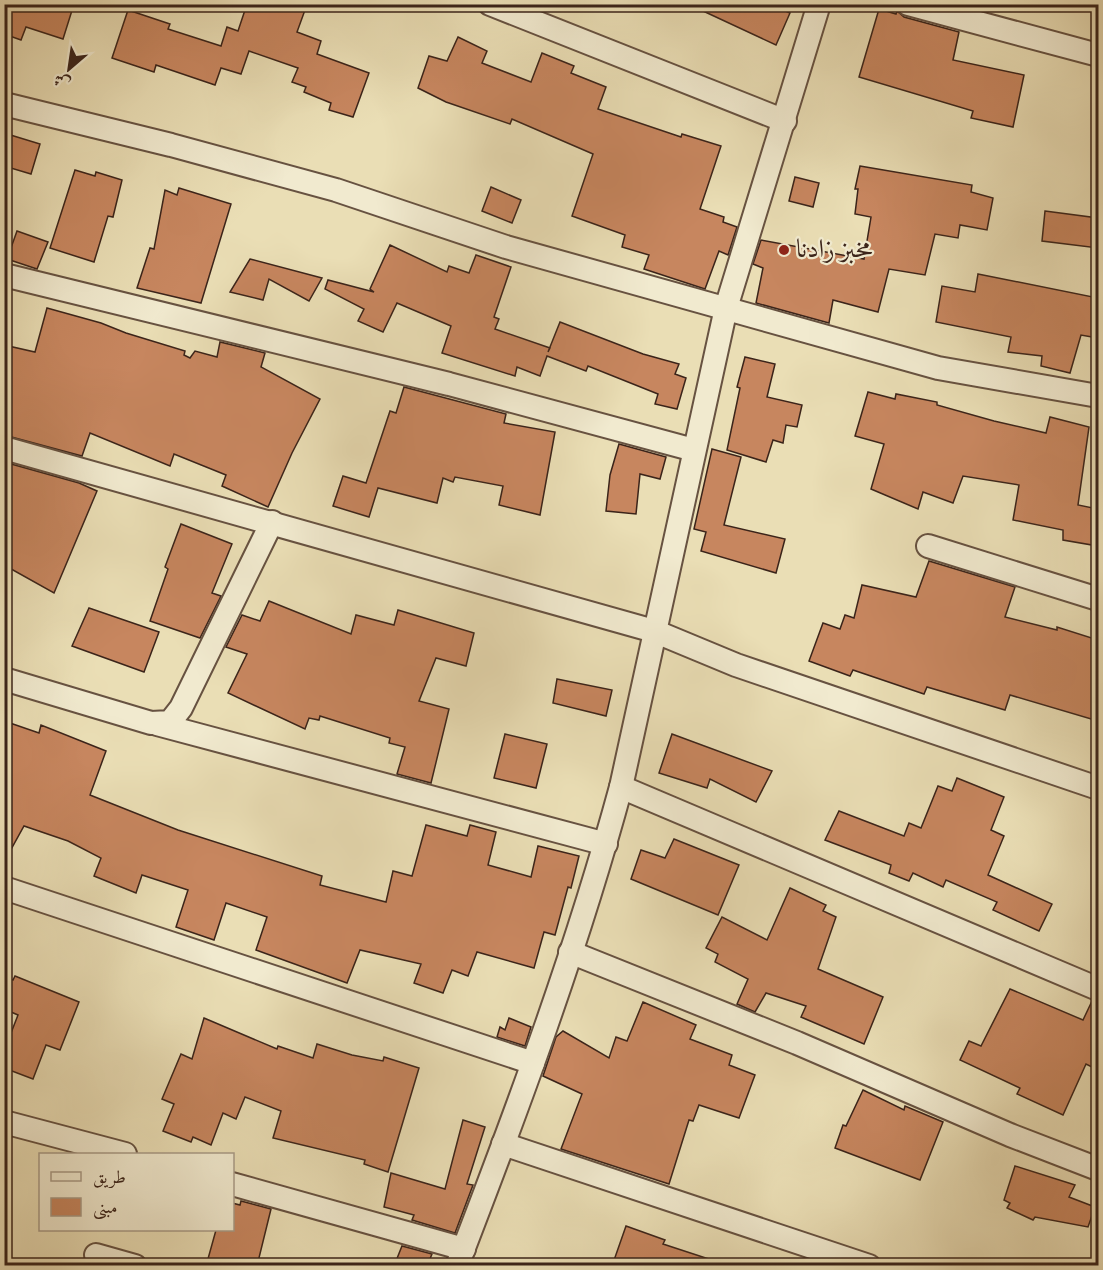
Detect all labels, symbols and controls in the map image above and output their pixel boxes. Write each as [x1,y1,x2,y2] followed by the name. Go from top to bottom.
[39,39,99,99] north arrow
[50,66,75,94] text: ش
[796,232,873,269] place label: مخبز زادنا
[777,243,791,257] marker: مخبز زادنا
[39,1153,234,1231] legend
[93,1166,126,1192] text: طريق
[93,1196,118,1222] text: مبنى

